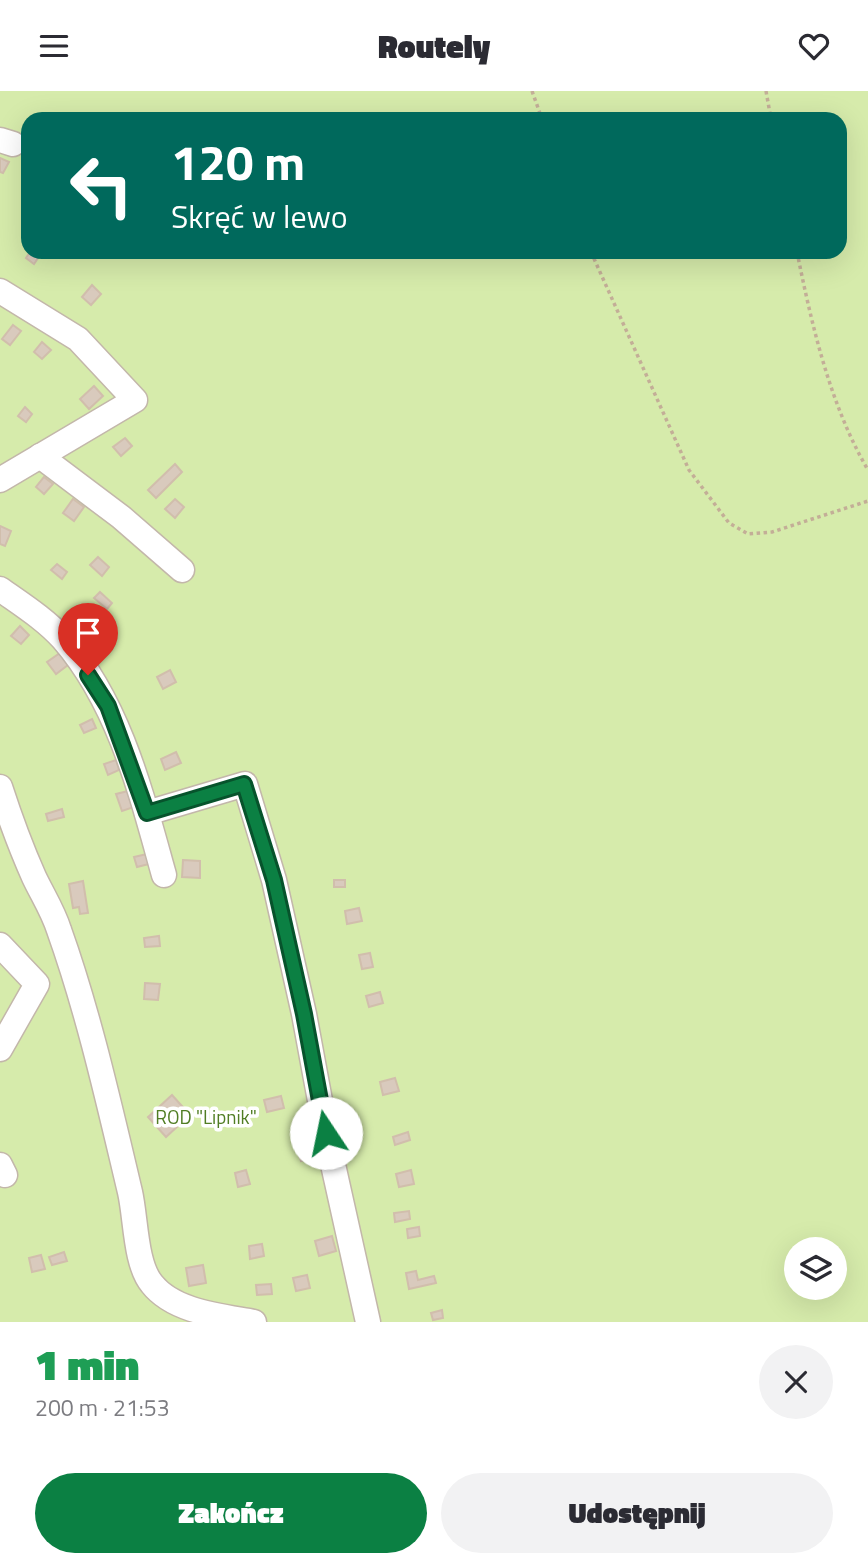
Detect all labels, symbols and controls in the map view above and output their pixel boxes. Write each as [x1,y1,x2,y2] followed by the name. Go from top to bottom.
[378,22,490,70] text: Routely
[35,27,73,65] icon: menu
[795,27,833,65] icon: heart
[171,124,305,199] text: 120 m
[56,140,147,231] icon: left
[171,192,348,240] text: Skręć w lewo
[58,603,118,675] pin
[69,614,107,652] icon: arrive
[289,1096,363,1170] position arrow
[155,1102,257,1131] park label: ROD "Lipnik"
[784,1237,847,1300] map controls
[784,1237,847,1300] button: layers
[35,1332,139,1396] text: 1 min
[759,1345,833,1419] button: close
[35,1390,170,1425] text: 200 m · 21:53
[35,1473,427,1553] button: Zakończ
[441,1473,833,1553] button: Udostępnij

